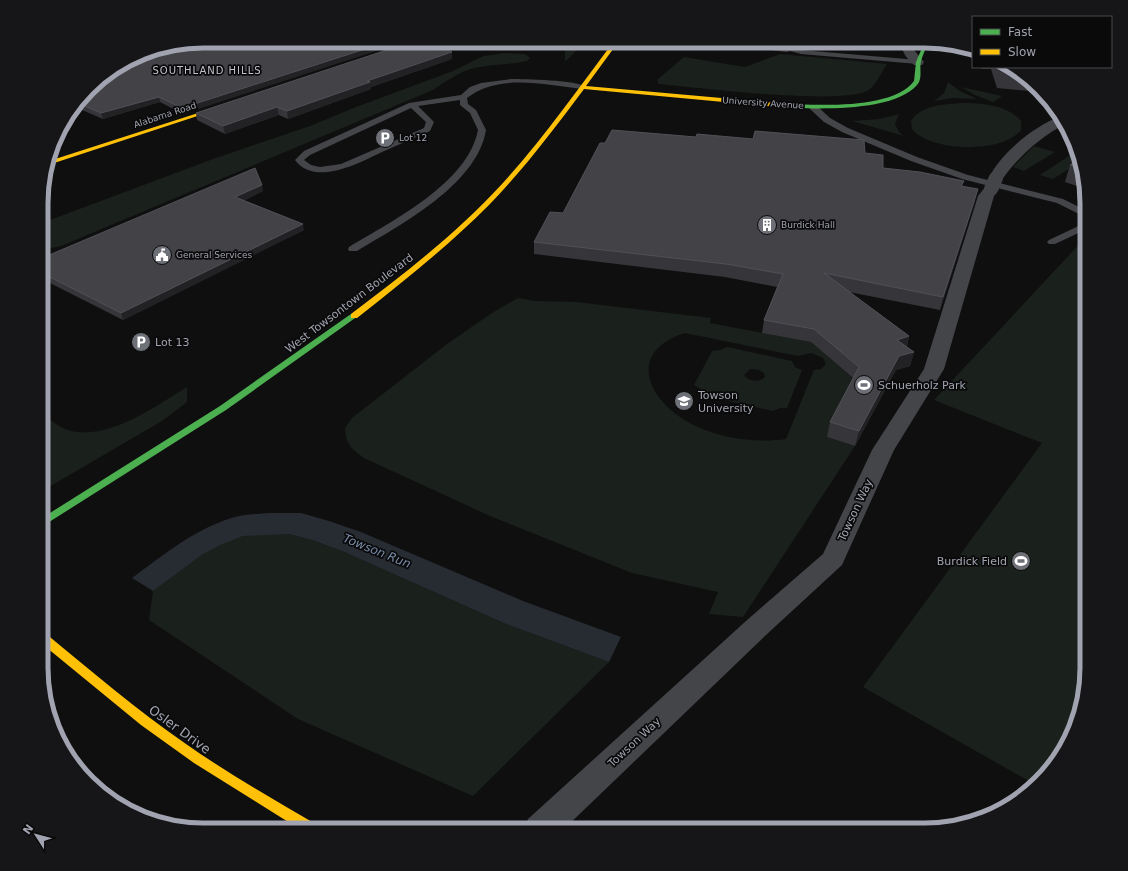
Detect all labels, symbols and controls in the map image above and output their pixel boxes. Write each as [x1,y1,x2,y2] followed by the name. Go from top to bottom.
[972,16,1112,68] legend
[1008,25,1032,39] text: Fast
[1008,45,1036,59] text: Slow
[152,65,262,76] district label: SOUTHLAND HILLS
[722,95,805,111] street label: University Avenue
[132,100,198,130] street label: Alabama Road
[374,127,396,149] parking icon: Lot 12
[399,133,427,143] place label: Lot 12
[756,214,778,236] building icon: Burdick Hall
[781,220,835,230] place label: Burdick Hall
[151,244,173,266] public building icon: General Services
[176,250,253,260] place label: General Services
[283,251,416,356] street label: West Towsontown Boulevard
[130,331,152,353] parking icon: Lot 13
[155,336,189,349] place label: Lot 13
[853,374,875,396] sports icon: Schuerholz Park
[878,379,967,392] place label: Schuerholz Park
[697,389,754,415] place label: Towson University
[673,390,695,412] school or university icon: Towson University
[835,477,876,544] street label: Towson Way
[341,531,413,571] water label: Towson Run
[1010,550,1032,572] sports icon: Burdick Field
[937,555,1007,568] place label: Burdick Field
[146,702,214,757] street label: Osler Drive
[605,714,664,771] street label: Towson Way
[16,815,56,855] north arrow
[20,822,36,837] text: N

